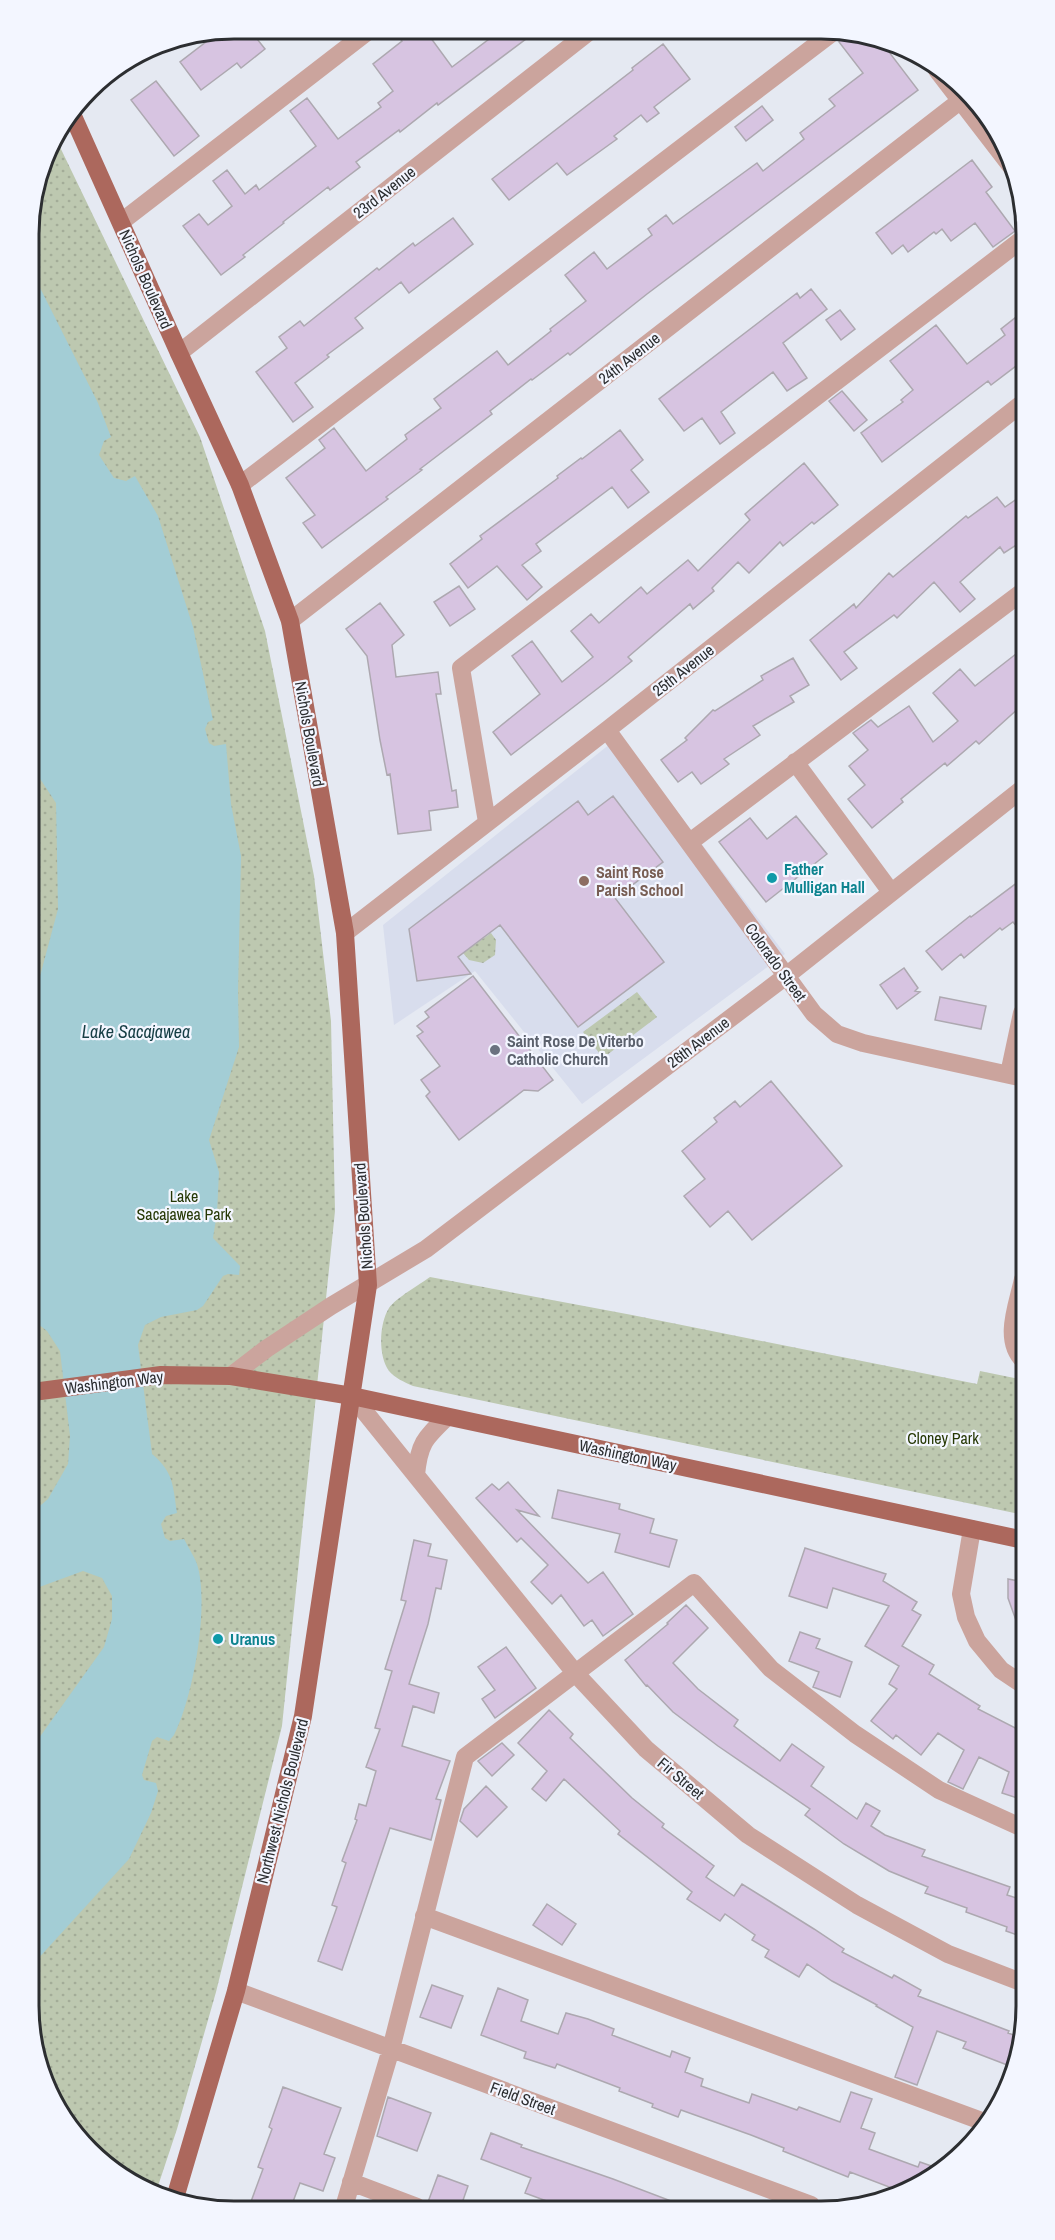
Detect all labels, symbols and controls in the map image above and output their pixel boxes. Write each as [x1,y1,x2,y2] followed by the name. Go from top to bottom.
[348,161,420,223] street label: 23rd Avenue
[114,226,178,332] street label: Nichols Boulevard
[594,327,664,389] street label: 24th Avenue
[648,639,718,701] street label: 25th Avenue
[290,680,330,788] street label: Nichols Boulevard
[784,858,865,898] place label: Father Mulligan Hall
[596,861,684,901] place label: Saint Rose Parish School
[765,871,779,885] marker: Father Mulligan Hall
[577,874,591,888] marker: Saint Rose Parish School
[740,918,812,1006] street label: Colorado Street
[662,1011,734,1073] street label: 26th Avenue
[82,1019,190,1044] water label: Lake Sacajawea
[507,1030,644,1070] place label: Saint Rose De Viterbo Catholic Church
[488,1043,502,1057] marker: Saint Rose De Viterbo Catholic Church
[348,1162,378,1270] street label: Nichols Boulevard
[137,1185,232,1225] park label: Lake Sacajawea Park
[64,1365,165,1399] street label: Washington Way
[907,1427,979,1449] park label: Cloney Park
[577,1434,679,1476] street label: Washington Way
[230,1628,275,1650] place label: Uranus
[211,1632,225,1646] marker: Uranus
[251,1716,313,1886] street label: Northwest Nichols Boulevard
[653,1752,709,1804] street label: Fir Street
[487,2076,559,2120] street label: Field Street

